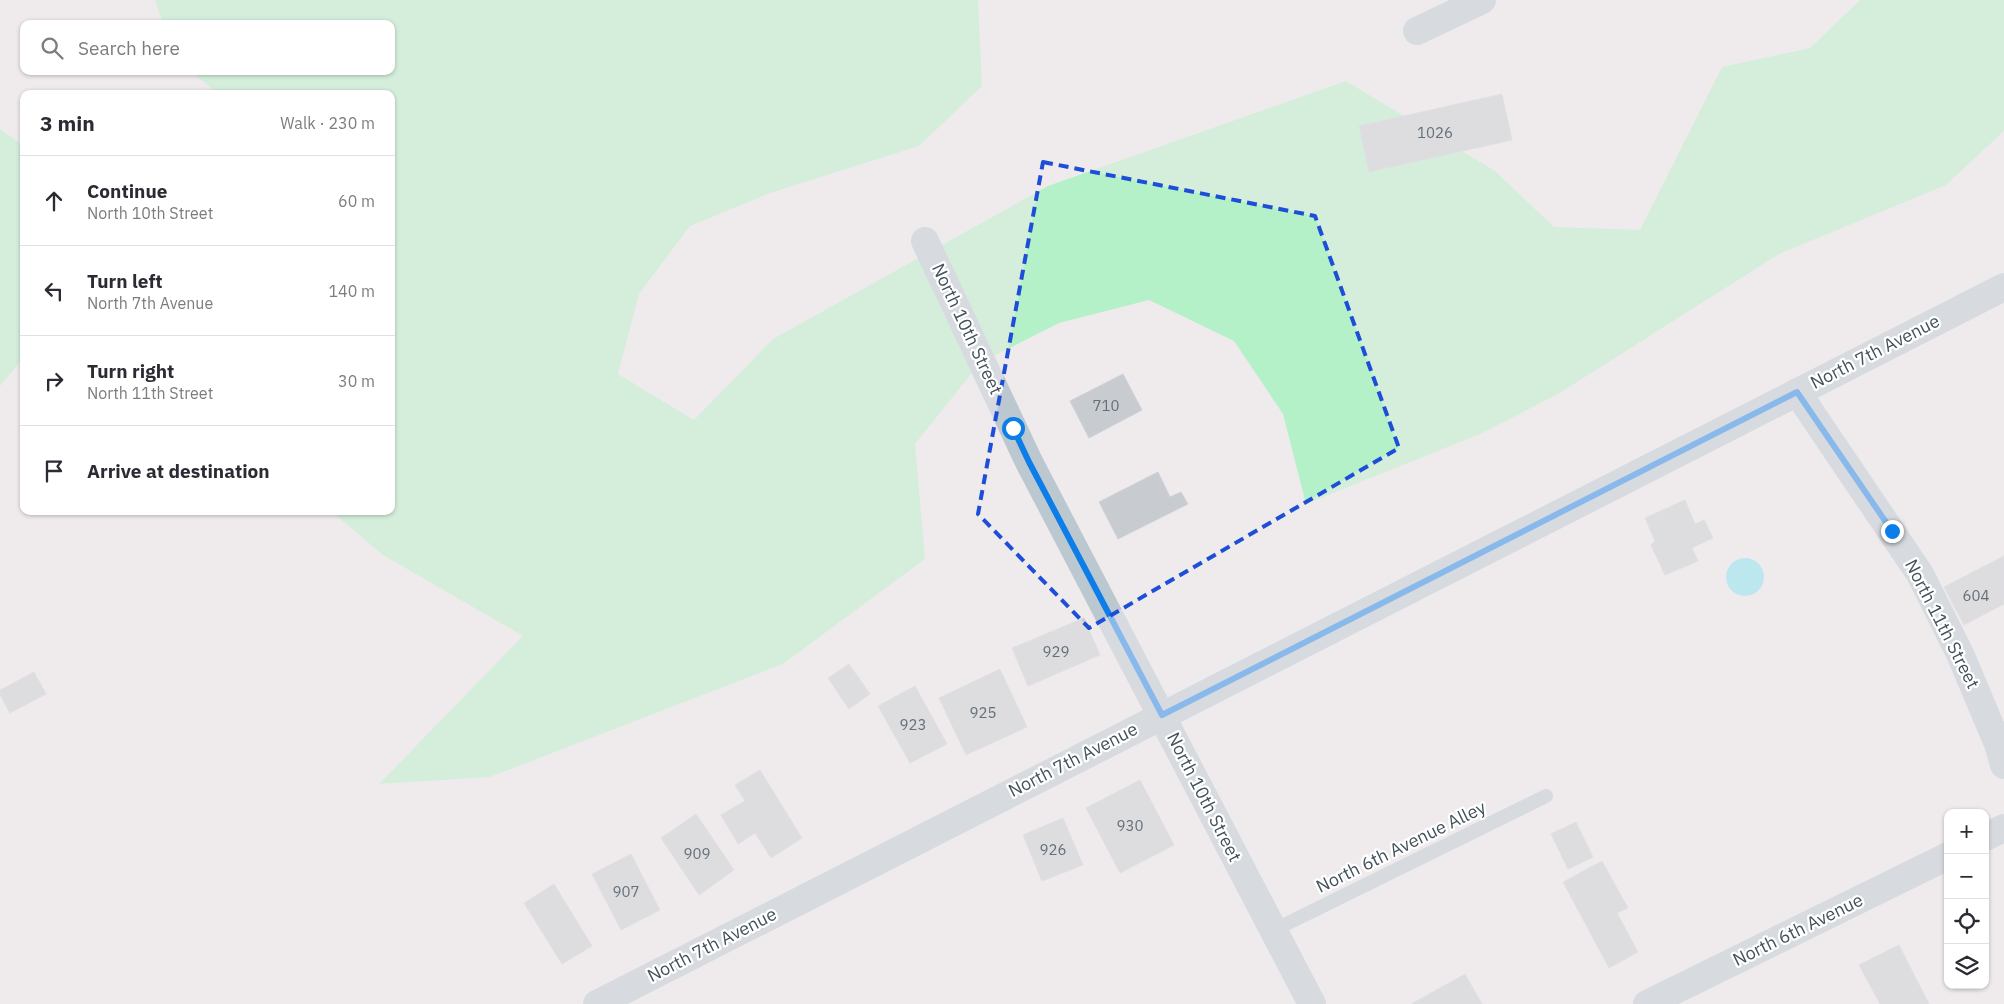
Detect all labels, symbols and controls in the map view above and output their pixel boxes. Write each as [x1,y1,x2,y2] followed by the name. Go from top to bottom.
[20,20,395,75] search box
[38,34,66,62] icon: search
[78,36,180,60] text: Search here
[40,109,95,137] text: 3 min
[280,113,375,133] text: Walk · 230 m
[1417,123,1453,142] house number: 1026
[87,179,167,203] text: Continue
[40,187,68,215] icon: ahead
[338,191,375,211] text: 60 m
[87,203,213,223] text: North 10th Street
[927,260,1008,398] street label: North 10th Street
[87,269,163,293] text: Turn left
[40,277,68,305] icon: left
[328,281,375,301] text: 140 m
[87,293,213,313] text: North 7th Avenue
[1806,309,1943,394] street label: North 7th Avenue
[87,359,174,383] text: Turn right
[40,367,68,395] icon: right
[338,371,375,391] text: 30 m
[87,383,213,403] text: North 11th Street
[1092,396,1120,415] house number: 710
[1002,417,1025,440] route start
[40,457,68,485] icon: arrive
[87,459,270,483] text: Arrive at destination
[1881,520,1904,543] route end
[1900,555,1985,692] street label: North 11th Street
[1962,586,1990,605] house number: 604
[1042,642,1070,661] house number: 929
[969,703,997,722] house number: 925
[899,715,927,734] house number: 923
[1004,717,1141,802] street label: North 7th Avenue
[1162,728,1247,865] street label: North 10th Street
[1312,795,1490,898] street label: North 6th Avenue Alley
[1944,809,1989,989] map controls
[1944,809,1989,854] button: +
[1116,816,1144,835] house number: 930
[1039,840,1067,859] house number: 926
[683,844,711,863] house number: 909
[1944,854,1989,899] button: −
[612,882,640,901] house number: 907
[1729,888,1867,971] street label: North 6th Avenue
[1944,899,1989,944] button: locate
[643,902,780,987] street label: North 7th Avenue
[1944,944,1989,989] button: layers

